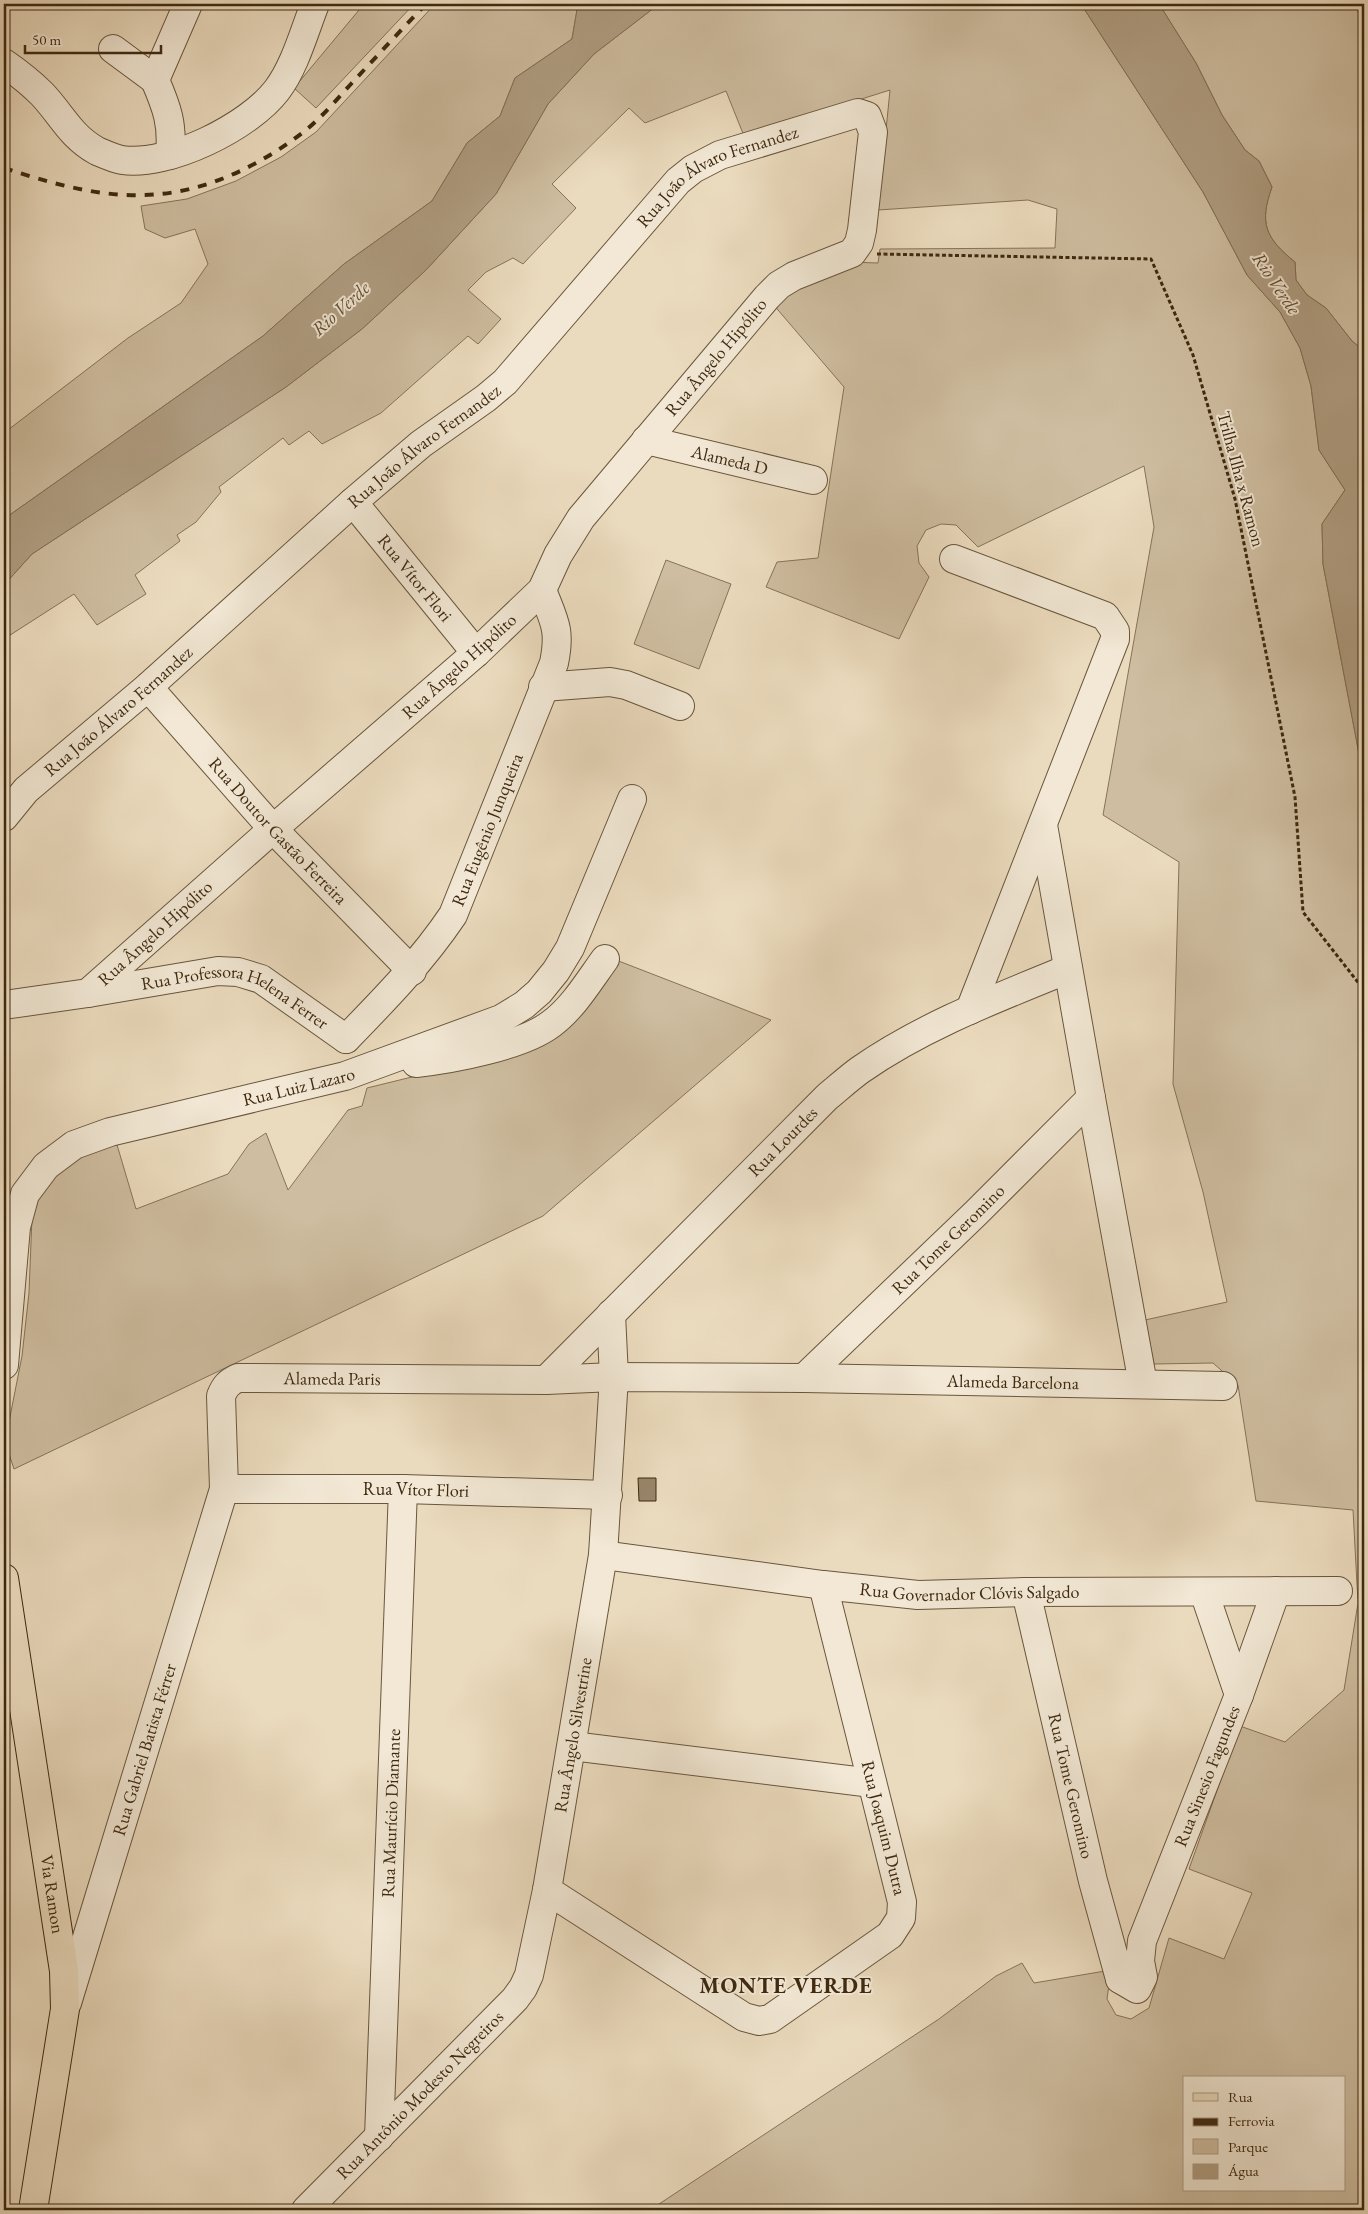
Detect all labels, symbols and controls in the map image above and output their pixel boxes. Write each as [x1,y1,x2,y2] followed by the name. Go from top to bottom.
[25,22,161,54] scale bar
[32,30,61,49] text: 50 m
[631,120,801,232] street label: Rua João Álvaro Fernandez
[1247,247,1307,320] water label: Rio Verde
[306,275,375,341] water label: Rio Verde
[660,293,772,420] street label: Rua Ângelo Hipólito
[342,379,505,513] street label: Rua João Álvaro Fernandez
[1212,409,1271,550] street label: Trilha Ilha x Ramon
[688,439,771,480] street label: Alameda D
[373,529,458,627] street label: Rua Vítor Flori
[396,608,521,723] street label: Rua Ângelo Hipólito
[39,641,197,781] street label: Rua João Álvaro Fernandez
[446,749,528,909] street label: Rua Eugênio Junqueira
[204,752,353,910] street label: Rua Doutor Gastão Ferreira
[92,875,217,990] street label: Rua Ângelo Hipólito
[139,959,333,1034] street label: Rua Professora Helena Ferrer
[240,1061,358,1111] street label: Rua Luiz Lazaro
[742,1101,822,1181] street label: Rua Lourdes
[886,1179,1009,1299] street label: Rua Tome Geromino
[282,1366,381,1390] street label: Alameda Paris
[945,1369,1080,1394] street label: Alameda Barcelona
[363,1477,470,1502] street label: Rua Vítor Flori
[859,1577,1080,1606] street label: Rua Governador Clóvis Salgado
[548,1656,597,1814] street label: Rua Ângelo Silvestrine
[107,1660,181,1838] street label: Rua Gabriel Batista Férrer
[1168,1702,1245,1850] street label: Rua Sinesio Fagundes
[1043,1711,1099,1861] street label: Rua Tome Geromino
[376,1728,405,1898] street label: Rua Maurício Diamante
[857,1758,913,1898] street label: Rua Joaquim Dutra
[35,1853,70,1936] street label: Via Ramon
[699,1971,873,2000] district label: MONTE VERDE
[331,2005,508,2184] street label: Rua Antônio Modesto Negreiros
[1183,2076,1346,2192] legend
[1228,2087,1253,2106] text: Rua
[1228,2111,1275,2130] text: Ferrovia
[1228,2137,1268,2156] text: Parque
[1227,2161,1259,2180] text: Água

